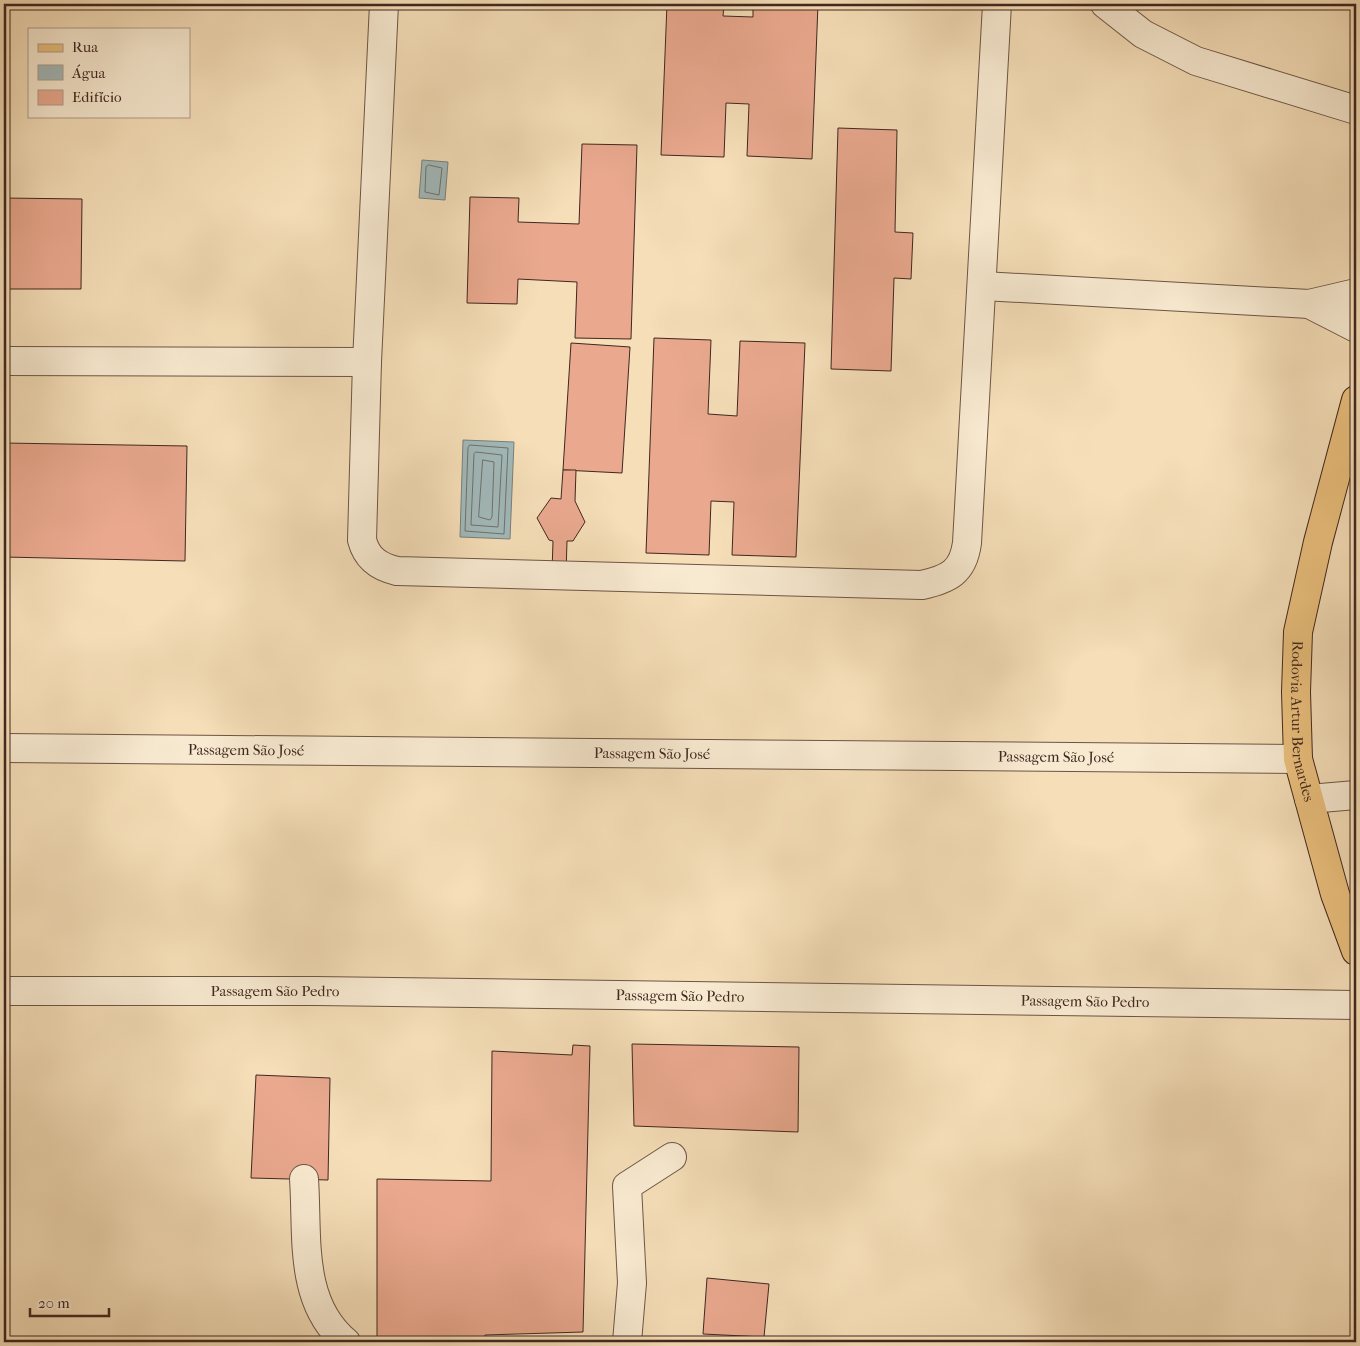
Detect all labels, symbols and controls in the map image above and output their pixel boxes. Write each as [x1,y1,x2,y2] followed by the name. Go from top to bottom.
[28,28,190,118] legend
[72,38,99,56] text: Rua
[71,64,106,82] text: Água
[72,88,122,106] text: Edifício
[1287,640,1318,804] street label: Rodovia Artur Bernardes
[188,741,305,760] street label: Passagem São José
[594,744,711,763] street label: Passagem São José
[998,747,1115,766] street label: Passagem São José
[211,982,340,1000] street label: Passagem São Pedro
[615,986,745,1006] street label: Passagem São Pedro
[1020,991,1150,1011] street label: Passagem São Pedro
[30,1286,109,1318] scale bar
[38,1294,70,1312] text: 20 m

